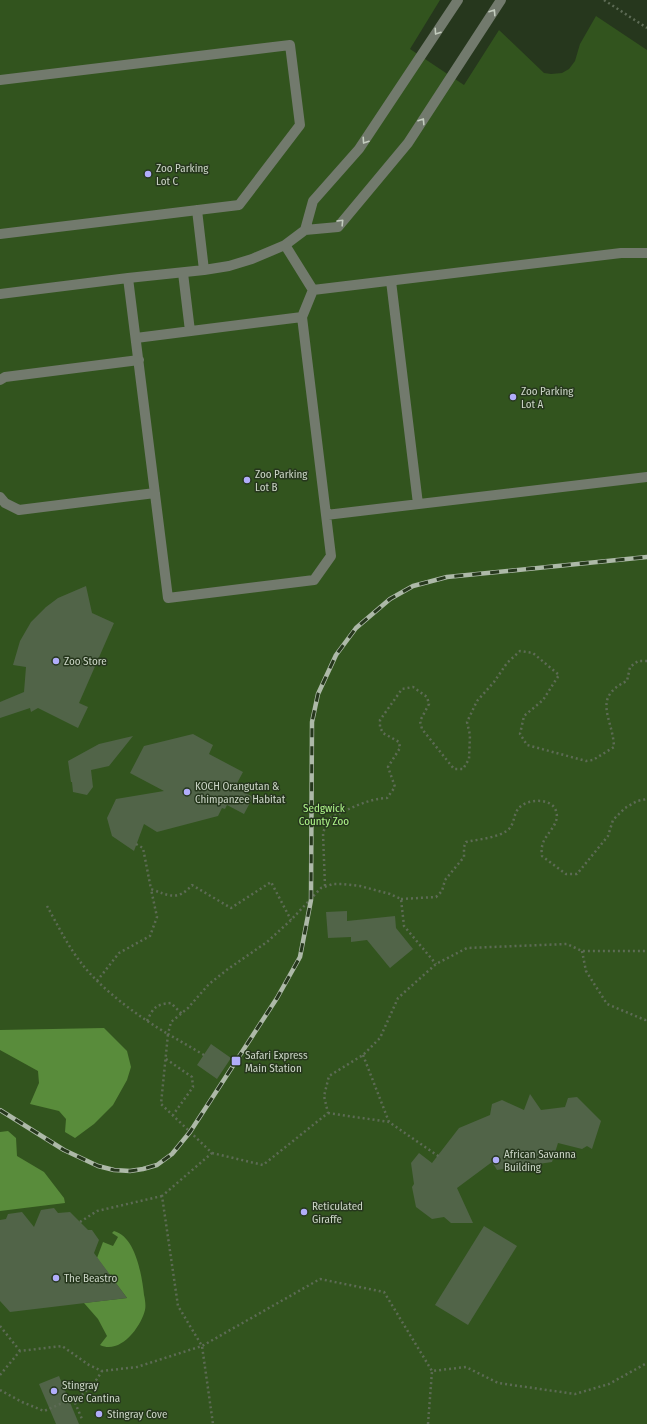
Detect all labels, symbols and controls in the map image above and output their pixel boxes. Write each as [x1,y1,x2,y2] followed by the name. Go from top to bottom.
[488,9,496,16] one-way arrow
[434,28,441,35] one-way arrow
[417,118,425,125] one-way arrow
[362,137,369,144] one-way arrow
[156,162,209,188] place label: Zoo Parking Lot C
[143,169,153,179] marker: Zoo Parking Lot C
[336,219,344,227] one-way arrow
[521,385,574,411] place label: Zoo Parking Lot A
[508,392,518,402] marker: Zoo Parking Lot A
[255,468,308,494] place label: Zoo Parking Lot B
[242,475,252,485] marker: Zoo Parking Lot B
[64,655,107,668] place label: Zoo Store
[51,656,61,666] marker: Zoo Store
[195,780,286,806] place label: KOCH Orangutan & Chimpanzee Habitat
[182,787,192,797] marker: KOCH Orangutan & Chimpanzee Habitat
[299,802,349,828] park label: Sedgwick County Zoo
[245,1049,308,1075] place label: Safari Express Main Station
[230,1055,242,1067] marker: Safari Express Main Station
[504,1148,576,1174] place label: African Savanna Building
[491,1155,501,1165] marker: African Savanna Building
[312,1200,363,1226] place label: Reticulated Giraffe
[299,1207,309,1217] marker: Reticulated Giraffe
[64,1272,117,1285] place label: The Beastro
[51,1273,61,1283] marker: The Beastro
[62,1379,120,1405] place label: Stingray Cove Cantina
[49,1386,59,1396] marker: Stingray Cove Cantina
[107,1408,167,1421] place label: Stingray Cove
[94,1409,104,1419] marker: Stingray Cove

